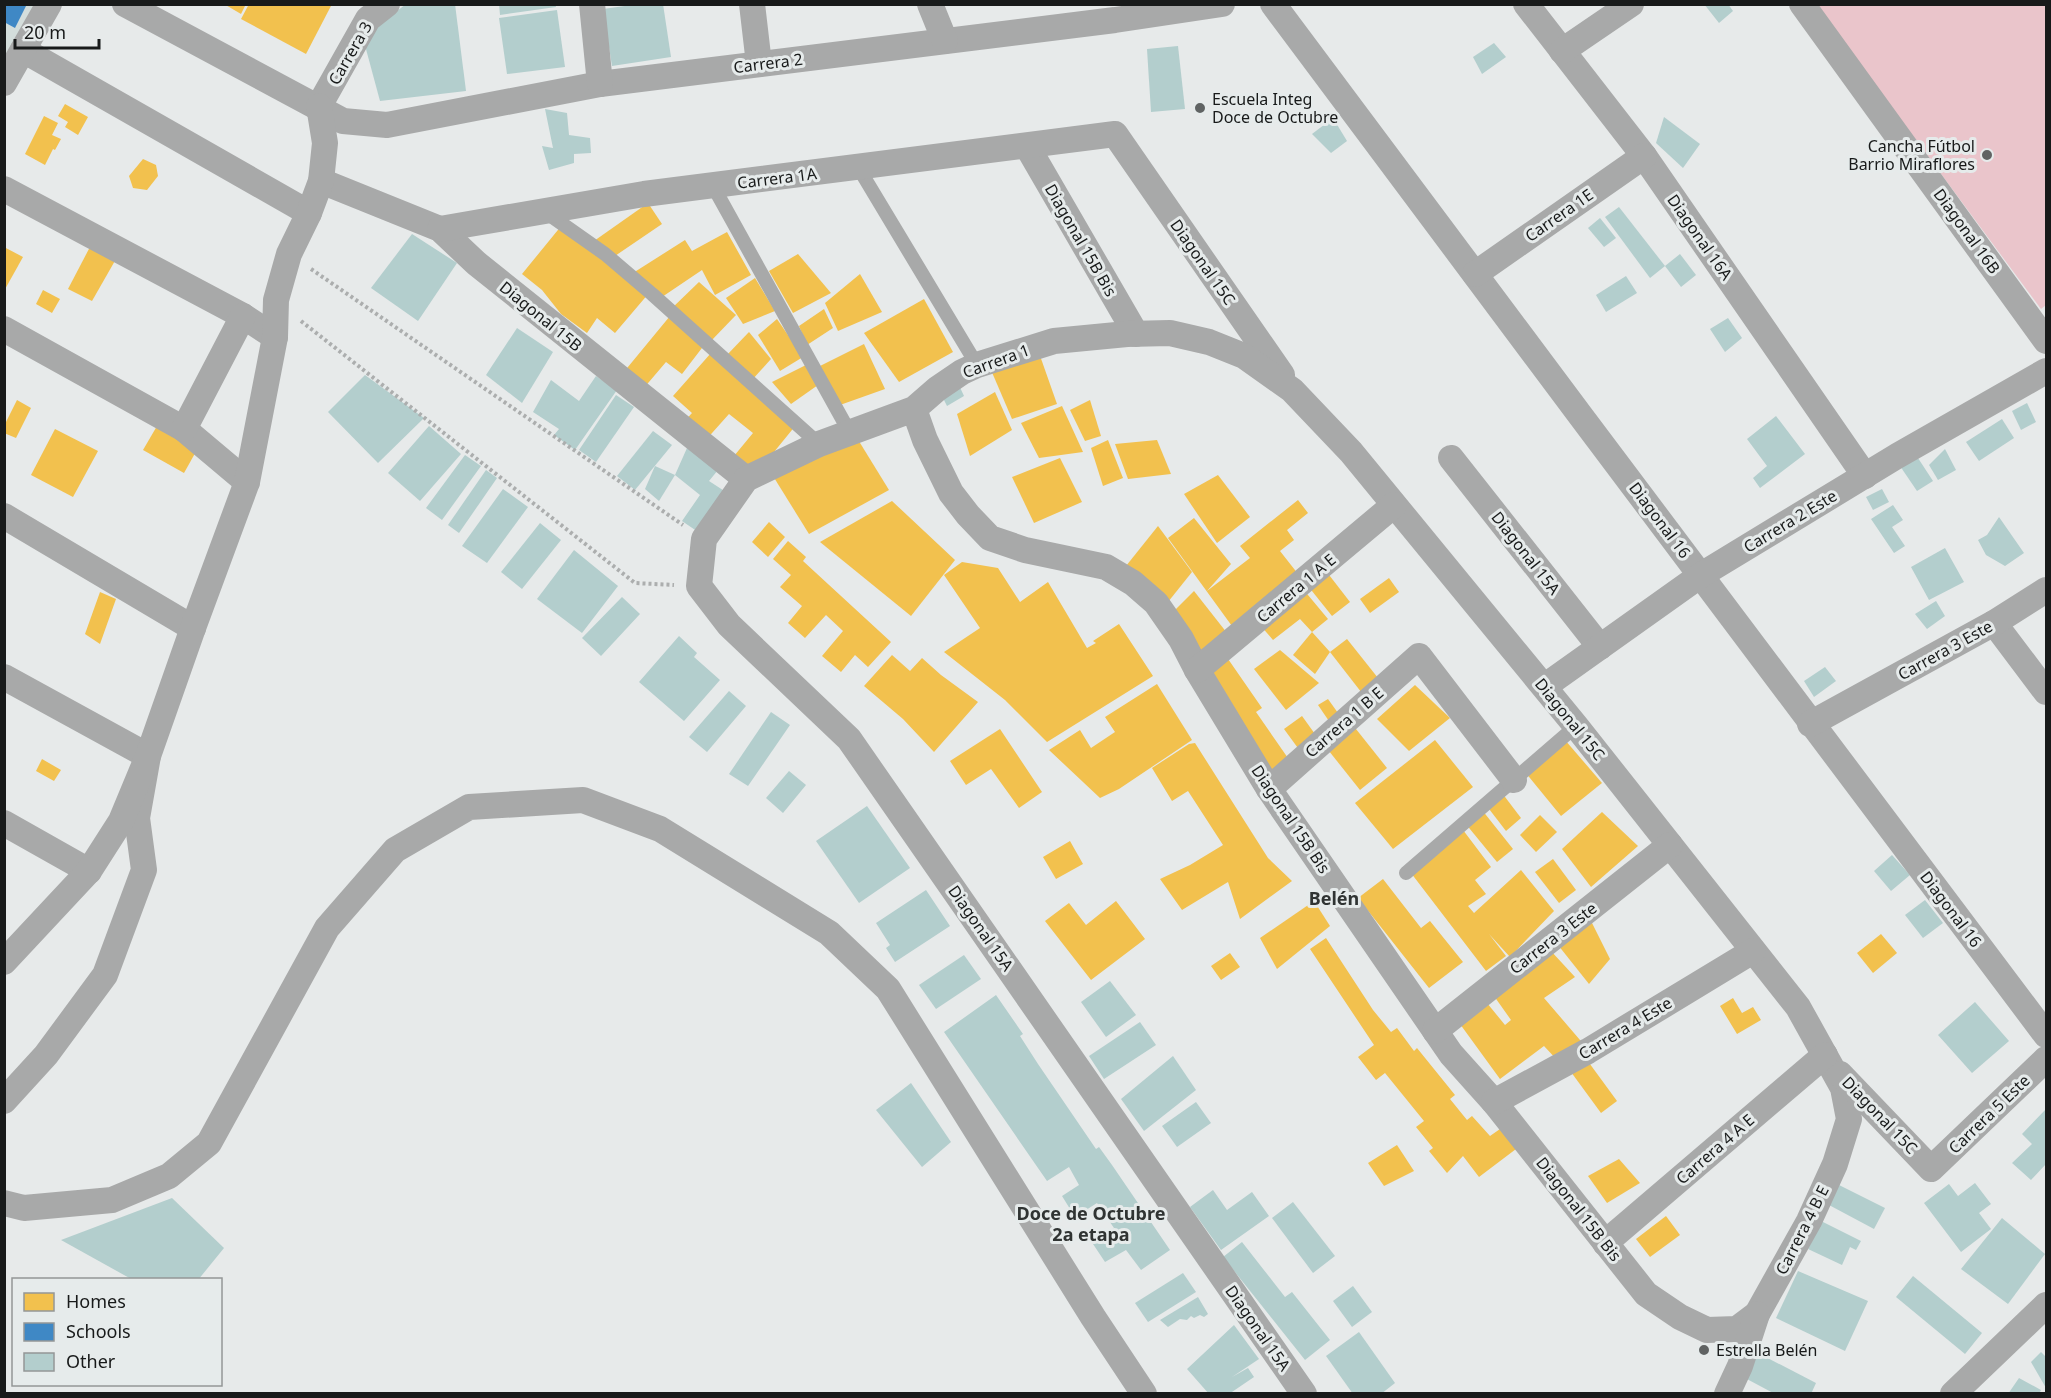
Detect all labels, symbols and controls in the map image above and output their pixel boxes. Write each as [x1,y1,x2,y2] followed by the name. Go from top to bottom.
[15,12,99,50] scale bar
[323,17,377,89] street label: Carrera 3
[24,20,66,44] text: 20 m
[732,48,804,78] street label: Carrera 2
[1212,88,1338,128] place label: Escuela Integ Doce de Octubre
[1193,101,1207,115] marker: Escuela Integ Doce de Octubre
[1848,135,1975,175] place label: Cancha Fútbol Barrio Miraflores
[1980,148,1994,162] marker: Cancha Fútbol Barrio Miraflores
[736,162,819,194] street label: Carrera 1A
[1040,180,1122,300] street label: Diagonal 15B Bis
[1521,183,1597,247] street label: Carrera 1E
[1929,184,2005,278] street label: Diagonal 16B
[1662,190,1738,285] street label: Diagonal 16A
[1165,215,1241,309] street label: Diagonal 15C
[495,276,587,356] street label: Diagonal 15B
[960,339,1032,383] street label: Carrera 1
[1624,478,1696,562] street label: Diagonal 16
[1739,485,1841,557] street label: Carrera 2 Este
[1487,507,1566,600] street label: Diagonal 15A
[1252,548,1340,628] street label: Carrera 1 A E
[1894,615,1996,685] street label: Carrera 3 Este
[1530,673,1610,765] street label: Diagonal 15C
[1300,682,1388,762] street label: Carrera 1 B E
[1247,760,1335,878] street label: Diagonal 15B Bis
[1915,867,1987,951] street label: Diagonal 16
[943,881,1019,976] street label: Diagonal 15A
[1309,886,1359,910] district label: Belén
[1505,897,1601,979] street label: Carrera 3 Este
[1574,992,1676,1064] street label: Carrera 4 Este
[1944,1070,2034,1158] street label: Carrera 5 Este
[1837,1071,1923,1159] street label: Diagonal 15C
[1671,1109,1759,1189] street label: Carrera 4 A E
[1531,1152,1627,1266] street label: Diagonal 15B Bis
[1770,1182,1834,1278] street label: Carrera 4 B E
[1017,1201,1165,1246] district label: Doce de Octubre 2a etapa
[12,1278,222,1386] legend
[1220,1281,1296,1376] street label: Diagonal 15A
[66,1289,126,1313] text: Homes
[66,1319,131,1343] text: Schools
[1716,1339,1818,1361] place label: Estrella Belén
[1697,1343,1711,1357] marker: Estrella Belén
[66,1349,116,1373] text: Other

